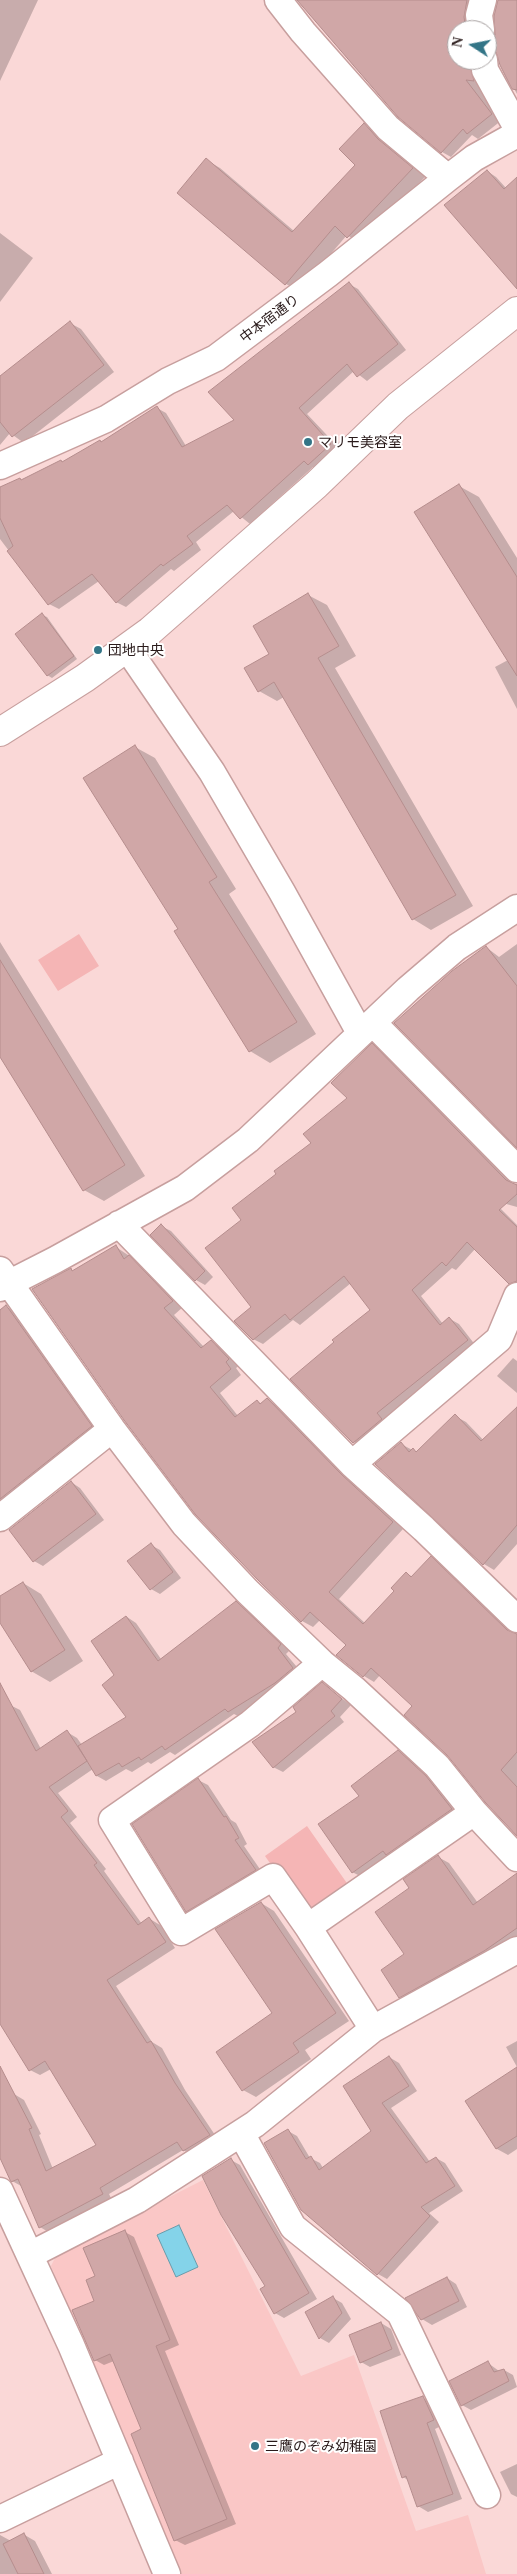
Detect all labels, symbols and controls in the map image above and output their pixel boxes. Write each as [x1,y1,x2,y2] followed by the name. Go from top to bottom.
[447,20,497,70] north arrow
[449,36,466,49] text: N
[236,290,302,346] street label: 中本宿通り
[318,434,402,450] place label: マリモ美容室
[302,436,314,448] marker: マリモ美容室
[108,642,164,658] place label: 団地中央
[92,644,104,656] marker: 団地中央
[265,2438,377,2454] place label: 三鷹のぞみ幼稚園
[249,2440,261,2452] marker: 三鷹のぞみ幼稚園

